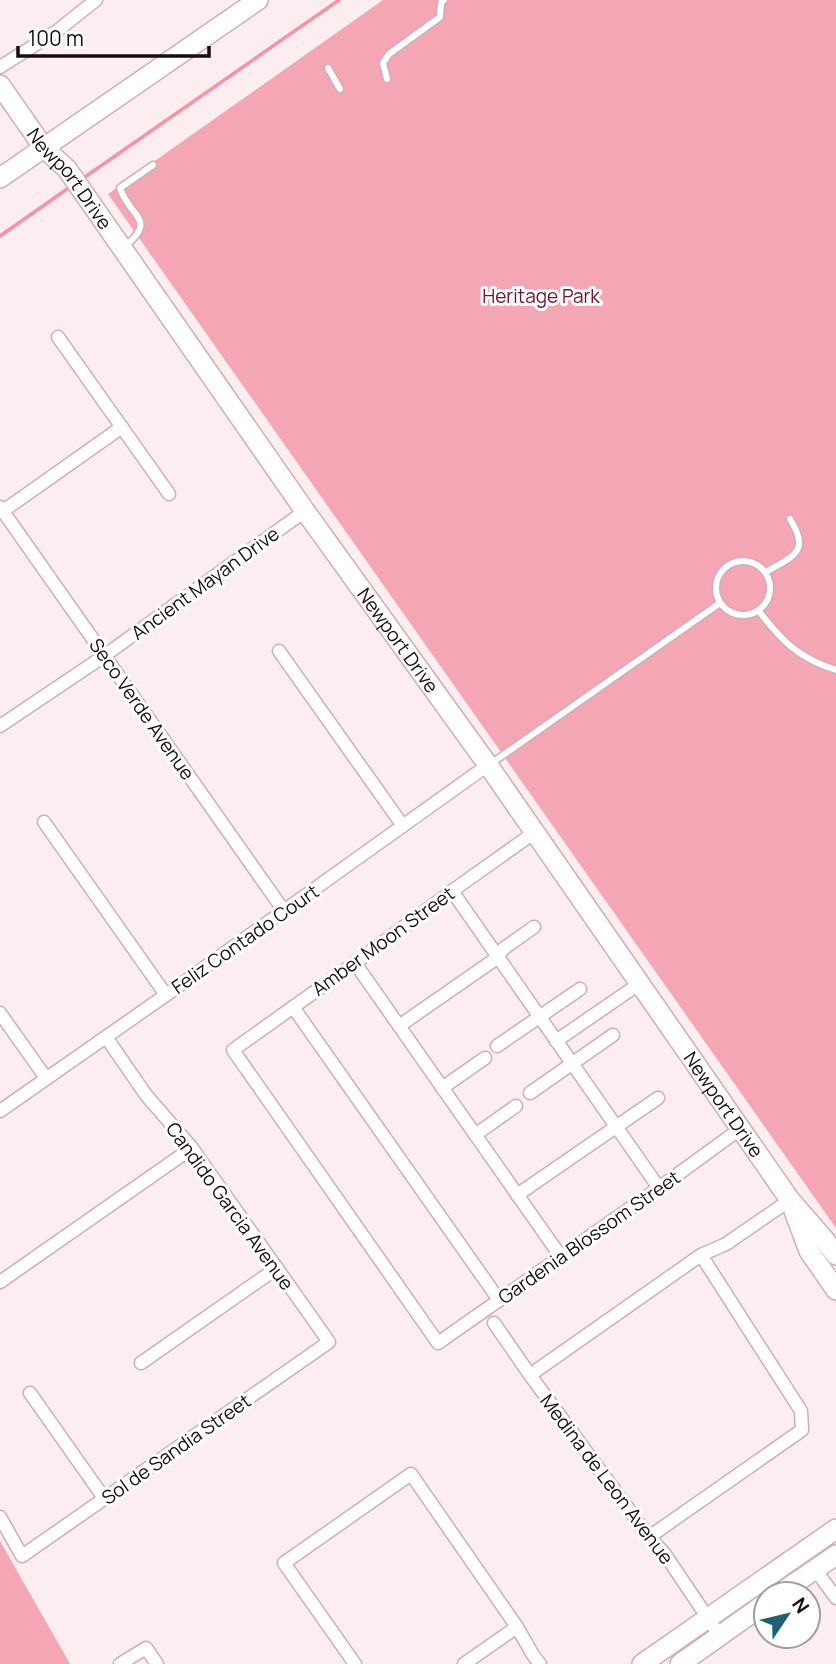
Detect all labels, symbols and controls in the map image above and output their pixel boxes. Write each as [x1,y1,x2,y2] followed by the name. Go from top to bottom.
[18,14,208,58] scale bar
[28,24,84,52] text: 100 m
[21,123,118,235] street label: Newport Drive
[482,283,600,309] park label: Heritage Park
[126,520,284,646] street label: Ancient Mayan Drive
[351,583,445,698] street label: Newport Drive
[83,633,201,785] street label: Seco Verde Avenue
[166,878,324,1000] street label: Feliz Contado Court
[306,880,460,1002] street label: Amber Moon Street
[678,1046,770,1163] street label: Newport Drive
[160,1117,300,1295] street label: Candido Garcia Avenue
[493,1164,685,1310] street label: Gardenia Blossom Street
[96,1388,256,1510] street label: Sol de Sandia Street
[534,1389,680,1569] street label: Medina de Leon Avenue
[752,1580,822,1650] north arrow
[786,1592,815,1618] text: N

